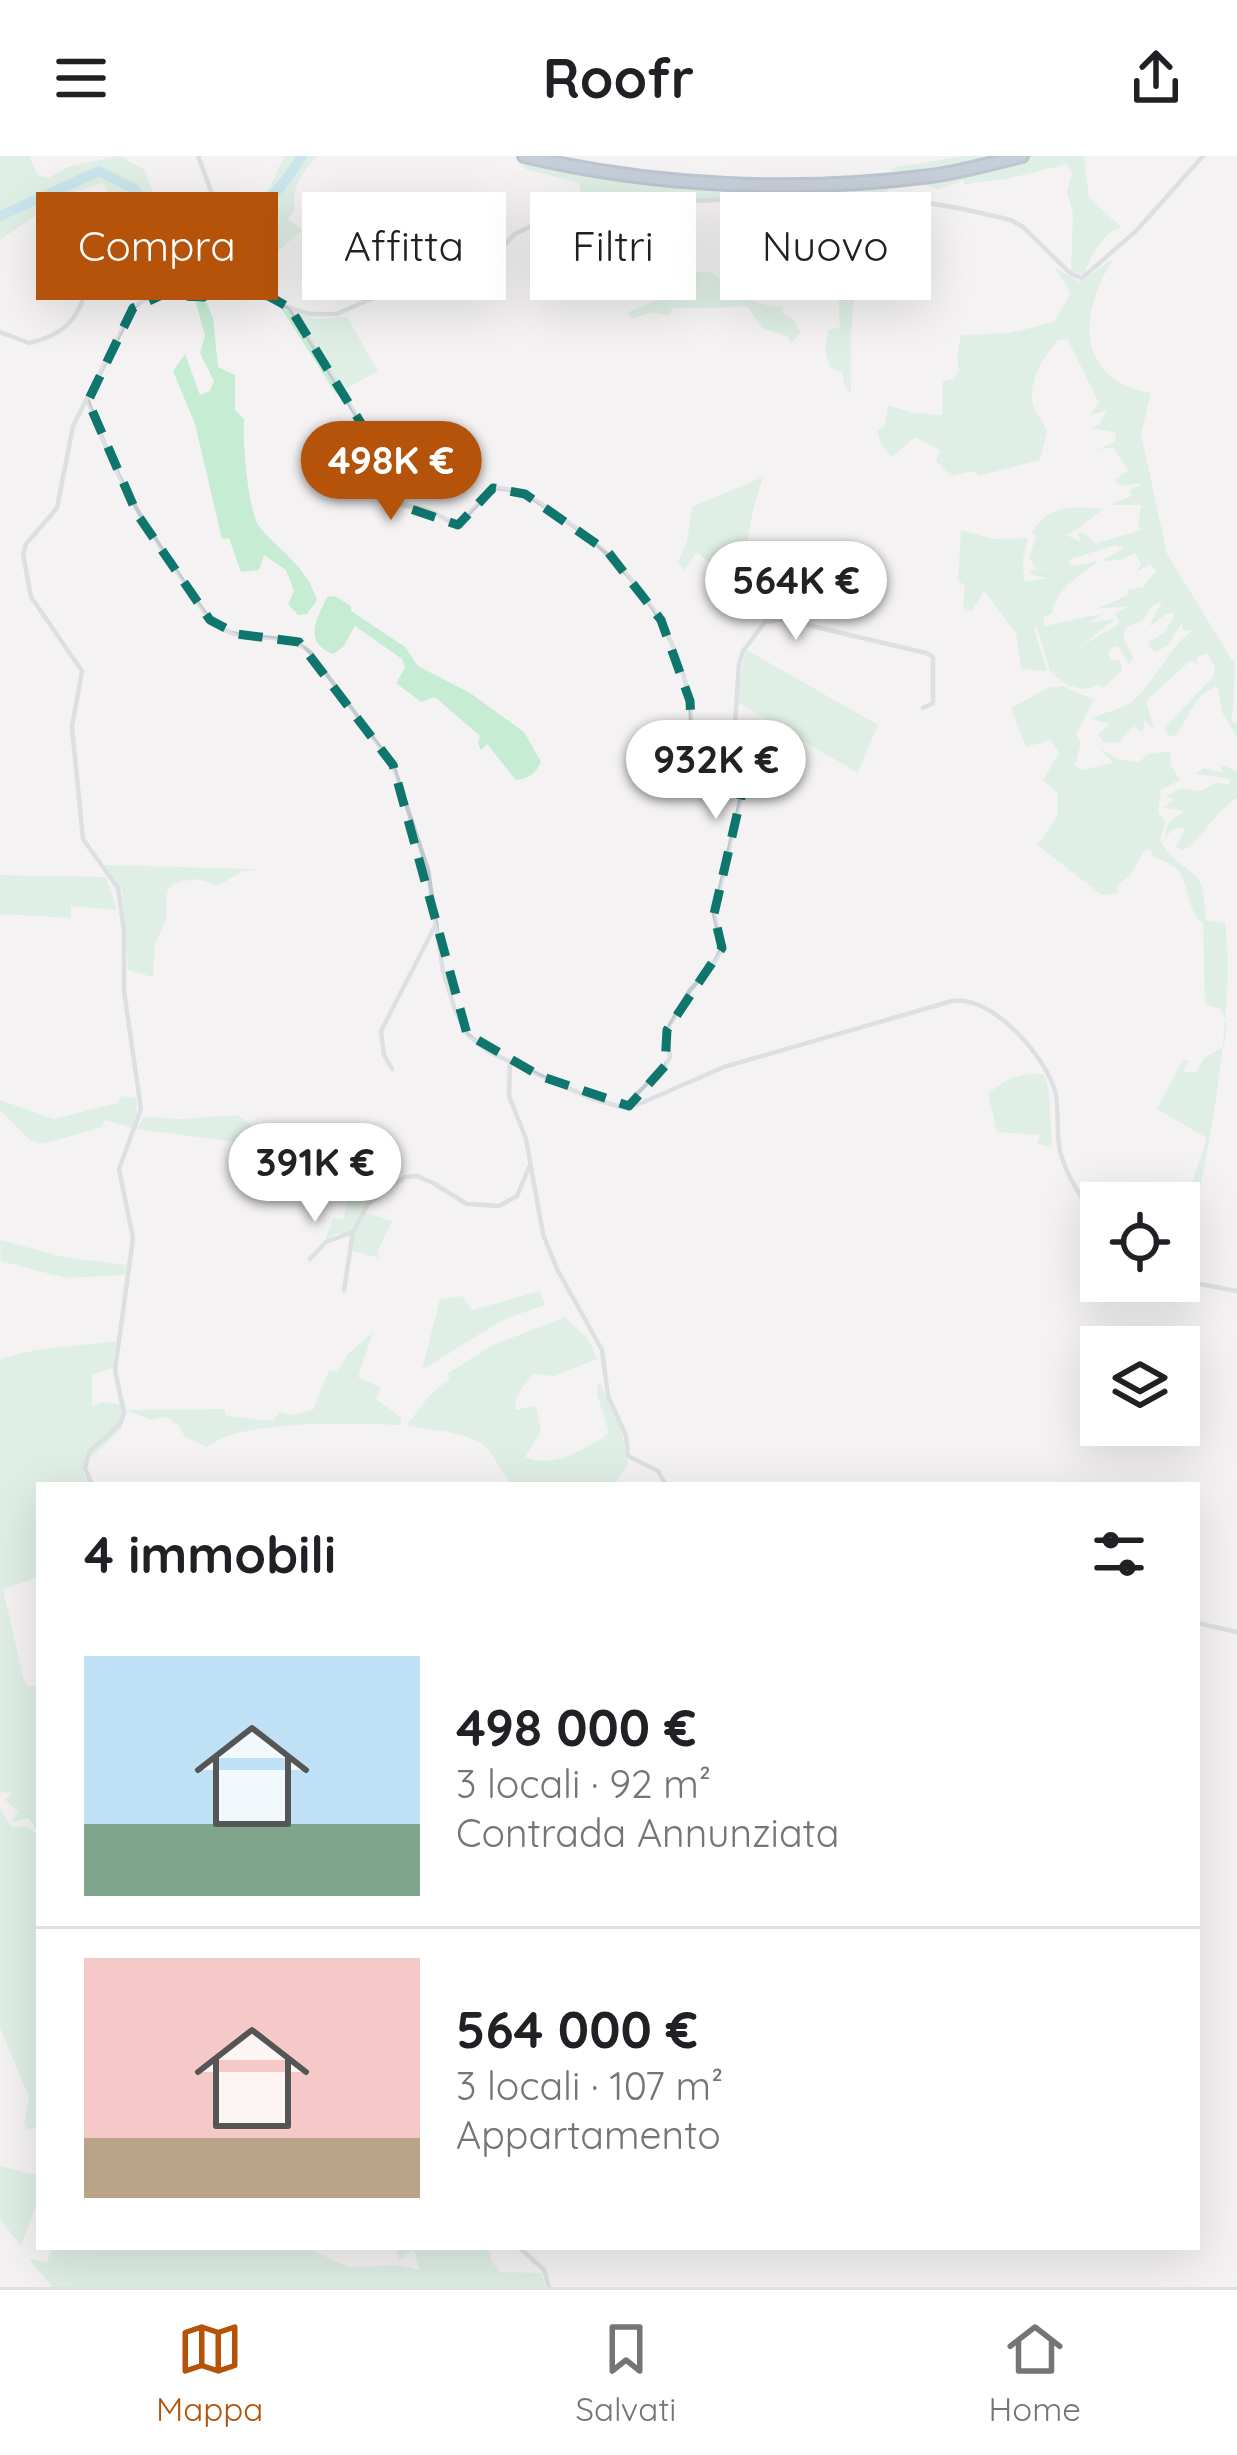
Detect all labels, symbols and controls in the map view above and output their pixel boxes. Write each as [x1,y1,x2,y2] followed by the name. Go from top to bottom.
[543,44,694,112] text: Roofr
[48,45,114,111] icon: menu
[1123,45,1189,111] icon: share
[36,192,278,300] chip: Compra
[302,192,506,300] chip: Affitta
[530,192,696,300] chip: Filtri
[720,192,931,300] chip: Nuovo
[293,421,489,523] pin: 498K €
[328,435,454,484] text: 498K €
[698,541,894,643] pin: 564K €
[732,555,860,604] text: 564K €
[618,720,814,822] pin: 932K €
[653,734,779,783] text: 932K €
[217,1123,413,1225] pin: 391K €
[255,1137,375,1186] text: 391K €
[1080,1182,1200,1446] map controls
[1080,1182,1200,1302] button: locate
[1080,1326,1200,1446] button: layers
[1086,1521,1152,1587] icon: filters
[84,1522,336,1586] text: 4 immobili
[456,1695,696,1759] text: 498 000 €
[180,1704,324,1848] icon: home
[456,1759,711,1808] text: 3 locali · 92 m²
[456,1808,839,1857] text: Contrada Annunziata
[456,1997,698,2061] text: 564 000 €
[180,2006,324,2150] icon: home
[456,2061,723,2110] text: 3 locali · 107 m²
[456,2110,721,2159] text: Appartamento
[156,2316,263,2429] tab: Mappa
[575,2316,676,2429] tab: Salvati
[988,2316,1081,2429] tab: Home

